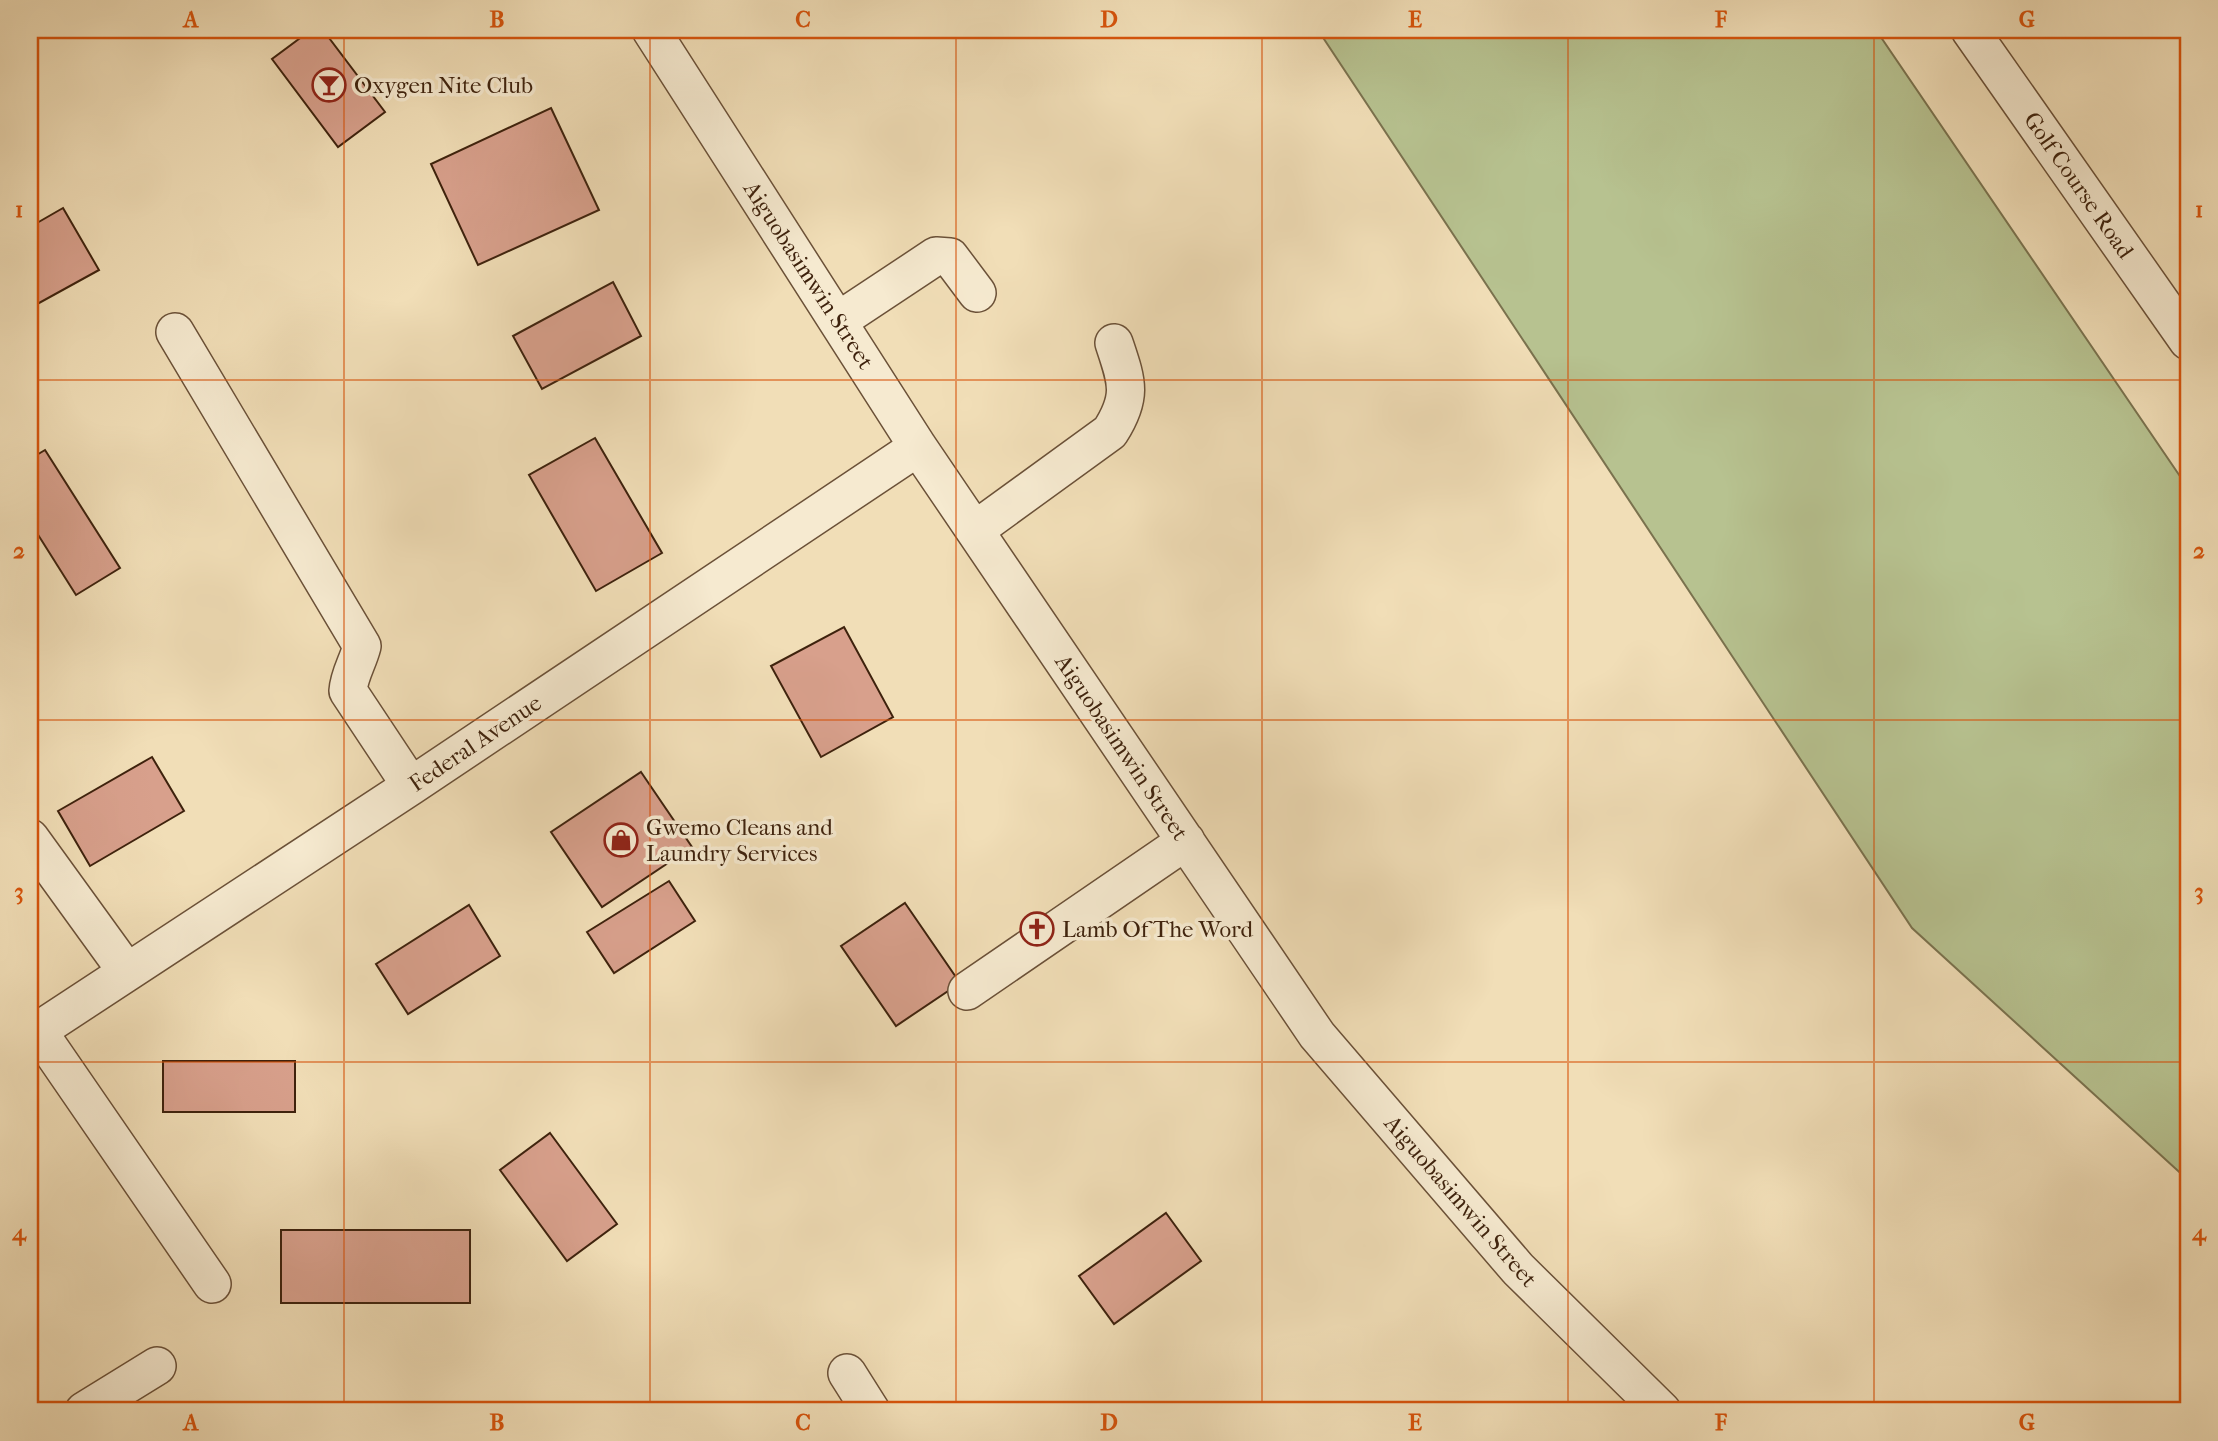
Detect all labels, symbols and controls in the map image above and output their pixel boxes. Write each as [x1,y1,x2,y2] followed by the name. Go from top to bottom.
[182,6,200,33] text: A
[490,6,505,33] text: B
[795,6,811,33] text: C
[1100,6,1118,33] text: D
[1408,6,1422,33] text: E
[1714,6,1728,33] text: F
[2019,6,2035,33] text: G
[310,66,348,104] bar icon: Oxygen Nite Club
[354,72,533,99] place label: Oxygen Nite Club
[2018,107,2139,264] street label: Golf Course Road
[737,176,879,374] street label: Aiguobasimwin Street
[15,196,23,223] text: 1
[2195,196,2203,223] text: 1
[13,537,25,564] text: 2
[2193,537,2205,564] text: 2
[1049,648,1194,845] street label: Aiguobasimwin Street
[404,689,546,798] street label: Federal Avenue
[646,814,833,867] place label: Gwemo Cleans and Laundry Services
[602,821,640,859] shop icon: Gwemo Cleans and Laundry Services
[14,878,24,905] text: 3
[2194,878,2204,905] text: 3
[1018,910,1056,948] church icon: Lamb Of The Word
[1062,916,1253,943] place label: Lamb Of The Word
[1378,1109,1542,1293] street label: Aiguobasimwin Street
[11,1219,27,1246] text: 4
[2191,1219,2207,1246] text: 4
[182,1409,200,1436] text: A
[490,1409,505,1436] text: B
[795,1409,811,1436] text: C
[1100,1409,1118,1436] text: D
[1408,1409,1422,1436] text: E
[1714,1409,1728,1436] text: F
[2019,1409,2035,1436] text: G

